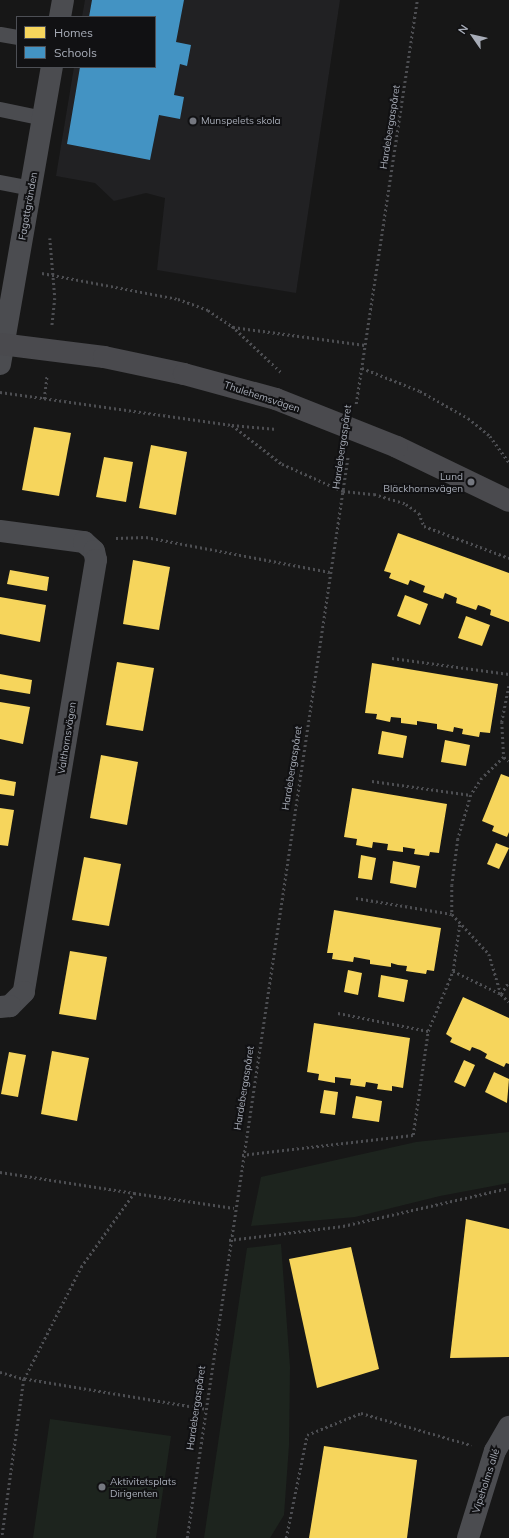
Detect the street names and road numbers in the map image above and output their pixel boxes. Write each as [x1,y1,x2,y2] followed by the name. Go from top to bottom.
[377,84,403,170] street label: Hardebergaspåret
[16,171,40,241] street label: Fagottgränden
[223,379,301,415] street label: Thulehemsvägen
[330,404,354,490] street label: Hardebergaspåret
[55,701,79,775] street label: Valthornsvägen
[279,725,305,811] street label: Hardebergaspåret
[231,1045,257,1131] street label: Hardebergaspåret
[184,1365,208,1451] street label: Hardebergaspåret
[470,1447,502,1515] street label: Vipeholms allé

